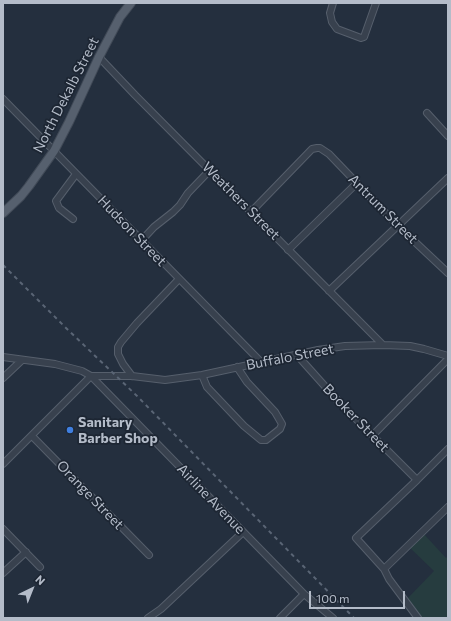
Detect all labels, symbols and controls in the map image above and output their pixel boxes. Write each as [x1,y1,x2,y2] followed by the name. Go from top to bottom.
[30,34,102,156] street label: North Dekalb Street
[199,159,283,243] street label: Weathers Street
[345,171,421,247] street label: Antrum Street
[94,192,170,270] street label: Hudson Street
[245,340,335,374] street label: Buffalo Street
[319,380,393,456] street label: Booker Street
[78,414,158,446] place label: Sanitary Barber Shop
[65,425,75,435] marker: Sanitary Barber Shop
[53,457,127,533] street label: Orange Street
[173,461,249,537] street label: Airline Avenue
[12,569,52,609] north arrow
[33,572,48,587] text: N
[311,583,407,609] scale bar
[316,591,350,605] text: 100 m

